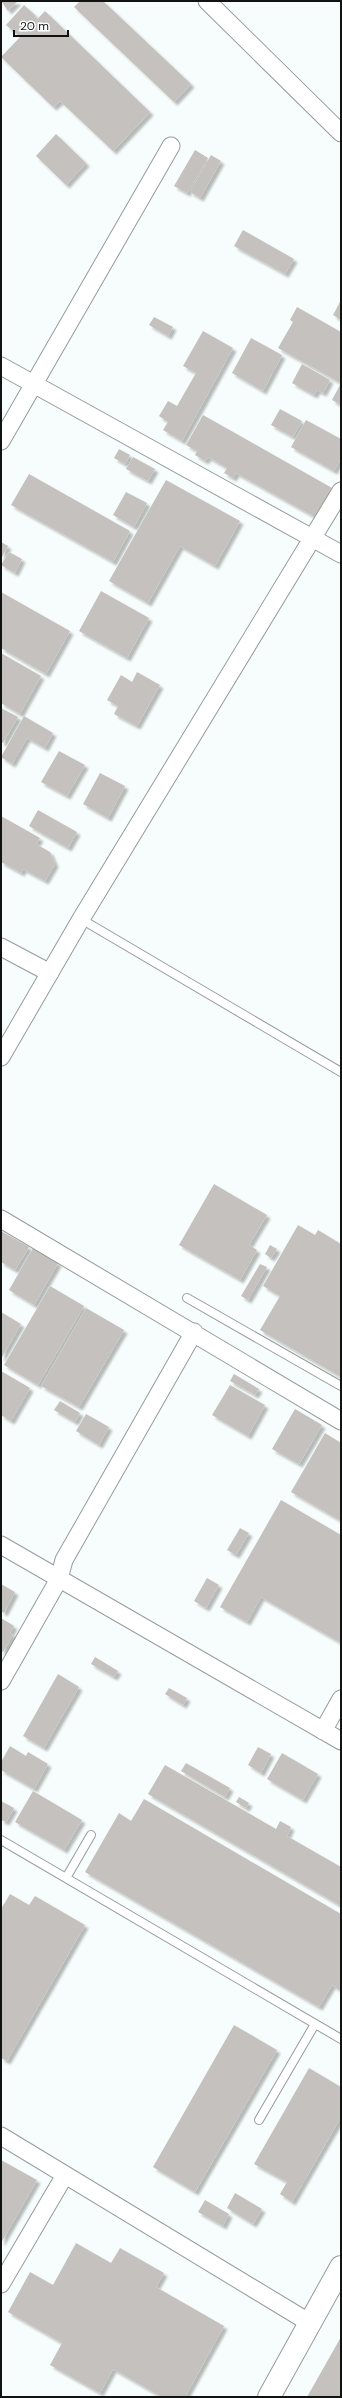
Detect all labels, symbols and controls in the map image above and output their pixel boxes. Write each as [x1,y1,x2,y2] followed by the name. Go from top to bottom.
[14,12,68,38] scale bar
[20,18,49,34] text: 20 m

